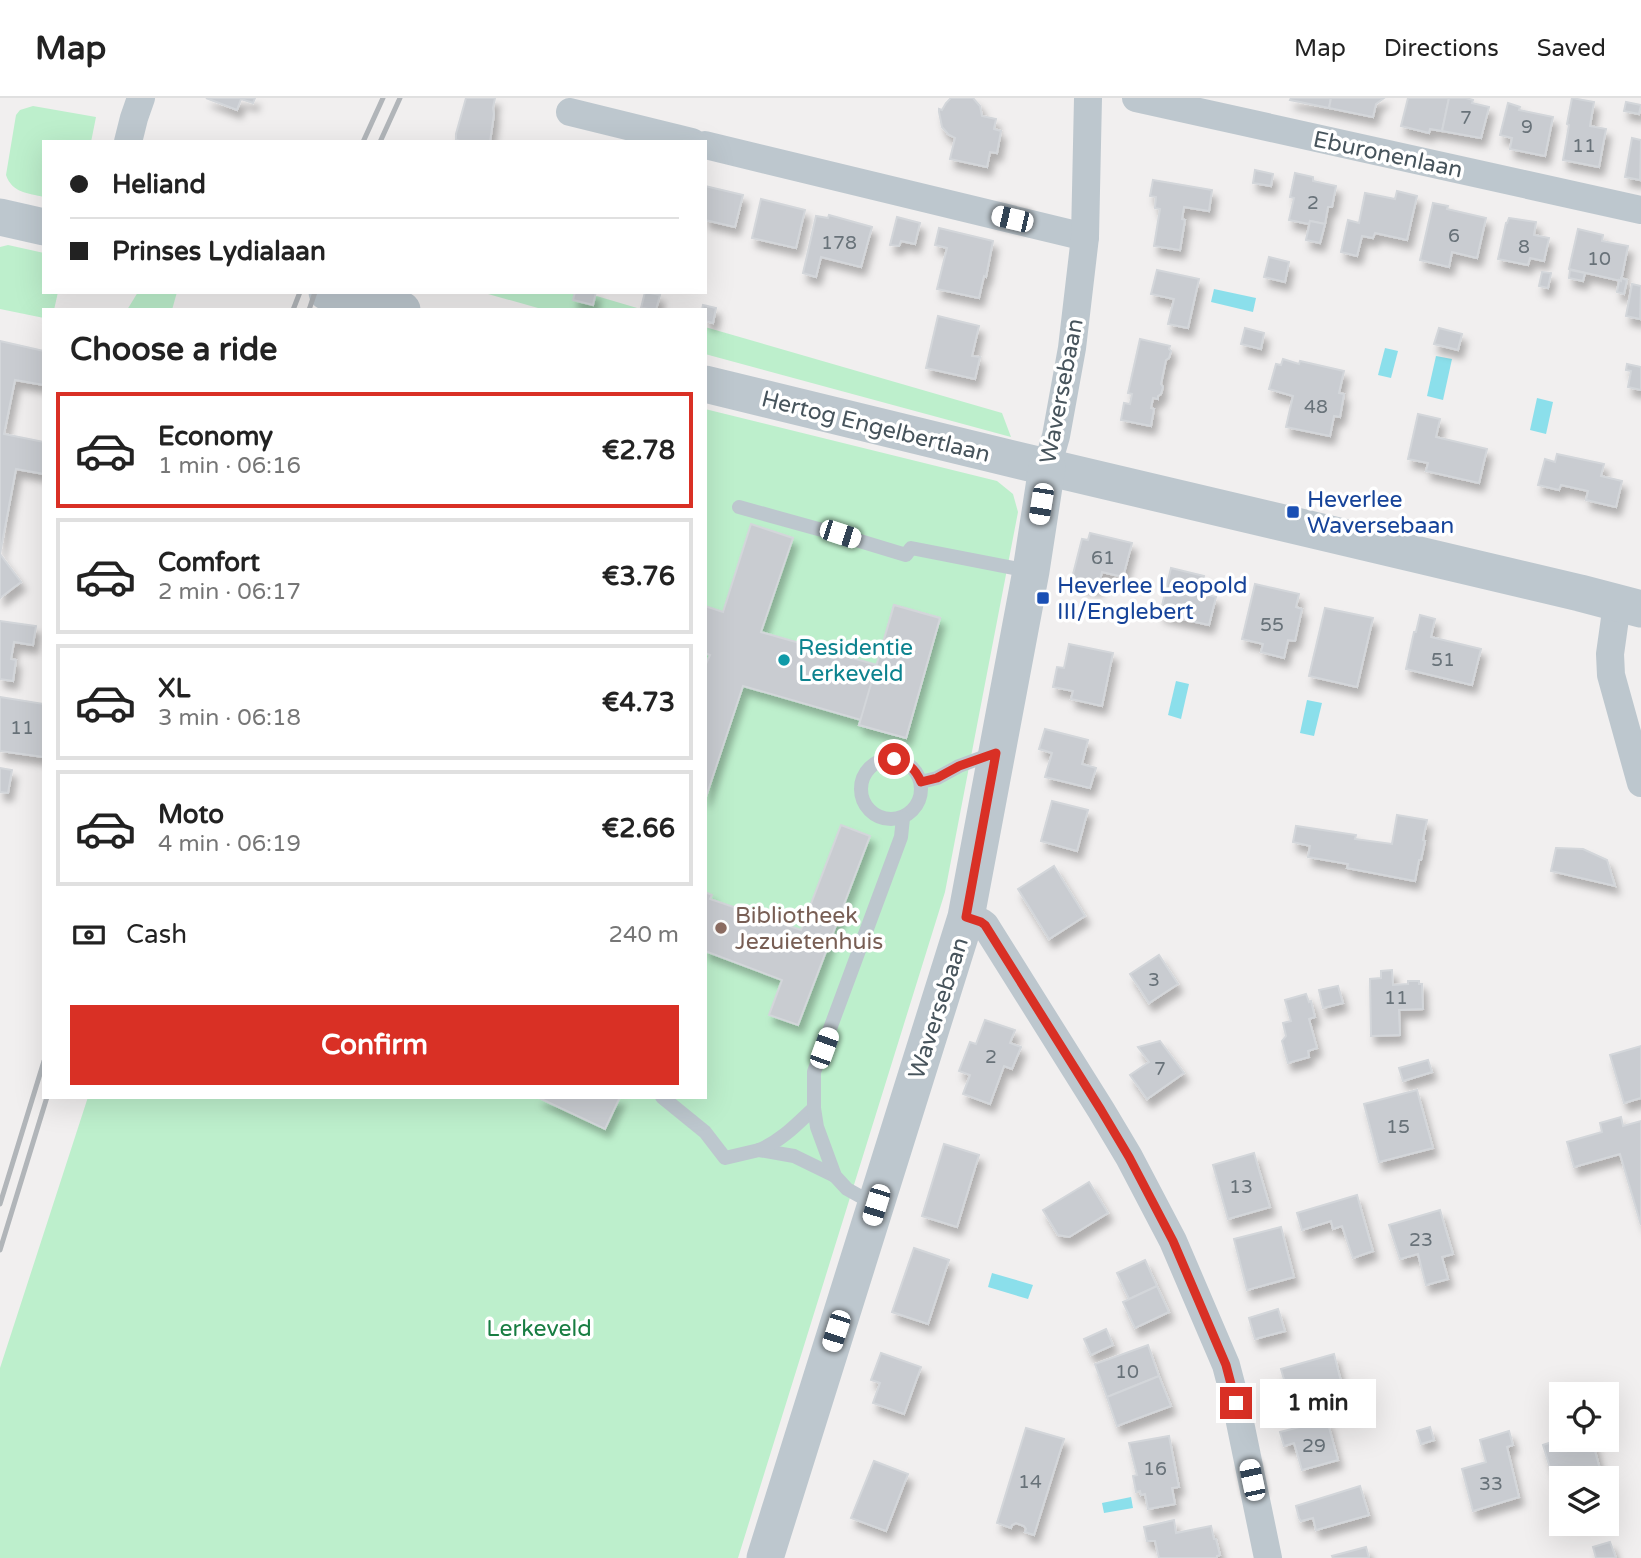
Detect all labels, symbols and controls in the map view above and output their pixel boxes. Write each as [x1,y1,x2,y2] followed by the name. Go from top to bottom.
[35,29,106,68] text: Map
[1294,34,1346,63] text: Map
[1384,34,1499,63] text: Directions
[1537,34,1606,63] text: Saved
[1460,107,1472,129] house number: 7
[1521,116,1533,138] house number: 9
[1310,125,1465,185] street label: Eburonenlaan
[1572,135,1596,157] house number: 11
[112,169,206,200] text: Heliand
[1307,192,1319,214] house number: 2
[990,204,1035,234] car
[1448,225,1460,247] house number: 6
[821,232,857,254] house number: 178
[112,236,326,267] text: Prinses Lydialaan
[1518,236,1530,258] house number: 8
[1587,248,1611,270] house number: 10
[1034,316,1090,466] street label: Waversebaan
[70,331,277,369] text: Choose a ride
[759,385,993,469] street label: Hertog Engelbertlaan
[1304,396,1328,418] house number: 48
[74,419,137,482] icon: car
[158,421,273,452] text: Economy
[602,435,675,466] text: €2.78
[158,452,301,480] text: 1 min · 06:16
[1028,482,1055,526] car
[1307,486,1454,540] place label: Heverlee Waversebaan
[1285,504,1301,520] marker: Heverlee Waversebaan
[817,518,864,550] car
[74,545,137,608] icon: car
[158,547,260,578] text: Comfort
[1091,547,1115,569] house number: 61
[602,561,675,592] text: €3.76
[1057,572,1248,626] place label: Heverlee Leopold III/Englebert
[158,578,301,606] text: 2 min · 06:17
[1035,590,1051,606] marker: Heverlee Leopold III/Englebert
[1260,614,1284,636] house number: 55
[798,634,913,688] place label: Residentie Lerkeveld
[1431,649,1455,671] house number: 51
[776,652,792,668] marker: Residentie Lerkeveld
[74,671,137,734] icon: car
[158,673,190,704] text: XL
[602,687,675,718] text: €4.73
[158,704,301,732] text: 3 min · 06:18
[10,717,34,739] house number: 11
[878,743,910,775] route start
[74,797,137,860] icon: car
[158,799,224,830] text: Moto
[602,813,675,844] text: €2.66
[158,830,301,858] text: 4 min · 06:19
[735,902,883,956] place label: Bibliotheek Jezuietenhuis
[70,916,108,954] icon: cash
[126,919,187,950] text: Cash
[713,920,729,936] marker: Bibliotheek Jezuietenhuis
[609,921,679,949] text: 240 m
[903,934,975,1083] street label: Waversebaan
[1148,969,1160,991] house number: 3
[1384,987,1408,1009] house number: 11
[70,1005,679,1085] button: Confirm
[807,1025,842,1071] car
[985,1046,997,1068] house number: 2
[1154,1058,1166,1080] house number: 7
[1386,1116,1410,1138] house number: 15
[1229,1176,1253,1198] house number: 13
[860,1182,893,1228] car
[1409,1229,1433,1251] house number: 23
[820,1308,853,1354] car
[486,1315,592,1343] park label: Lerkeveld
[1115,1361,1139,1383] house number: 10
[1260,1378,1376,1428] callout: 1 min
[1549,1382,1619,1536] map controls
[1549,1382,1619,1452] button: locate
[1220,1387,1252,1419] route end
[1287,1389,1349,1417] text: 1 min
[1302,1435,1326,1457] house number: 29
[1238,1457,1267,1503] car
[1143,1458,1167,1480] house number: 16
[1549,1466,1619,1536] button: layers
[1018,1471,1042,1493] house number: 14
[1479,1473,1503,1495] house number: 33

